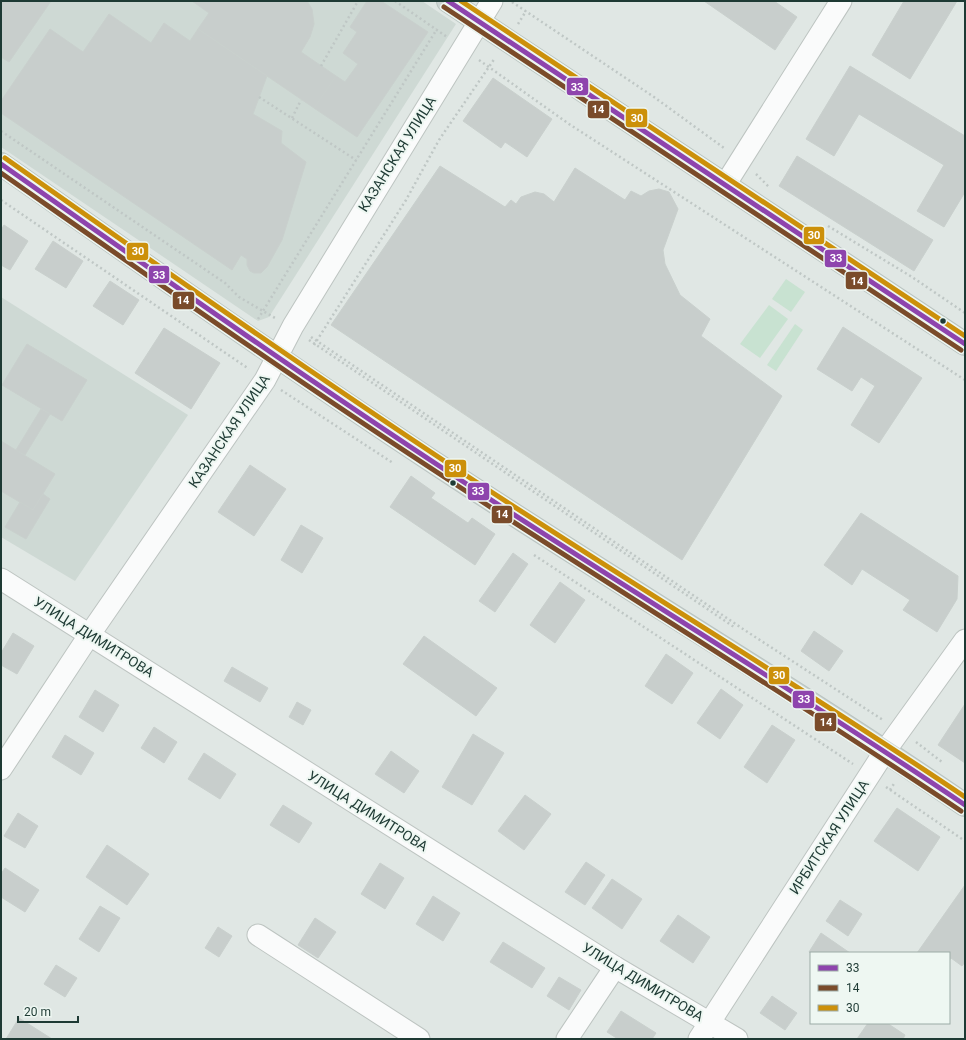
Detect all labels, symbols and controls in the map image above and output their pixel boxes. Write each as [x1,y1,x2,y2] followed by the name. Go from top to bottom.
[566,77,589,96] line badge: 33
[571,81,583,94] text: 33
[355,93,439,215] street label: КАЗАНСКАЯ УЛИЦА
[587,100,610,119] line badge: 14
[592,103,605,116] text: 14
[625,108,648,128] line badge: 30
[631,112,643,125] text: 30
[803,226,825,245] line badge: 30
[808,229,820,242] text: 30
[126,242,149,261] line badge: 30
[132,245,144,258] text: 30
[824,249,847,268] line badge: 33
[830,252,842,265] text: 33
[148,265,170,284] line badge: 33
[153,269,165,282] text: 33
[845,271,868,290] line badge: 14
[851,275,864,288] text: 14
[172,291,195,310] line badge: 14
[177,294,190,307] text: 14
[938,316,948,326] unlabelled marker
[185,371,273,491] street label: КАЗАНСКАЯ УЛИЦА
[444,459,467,478] line badge: 30
[449,462,461,475] text: 30
[448,478,458,488] unlabelled marker
[467,482,490,501] line badge: 33
[472,485,484,498] text: 33
[491,505,513,524] line badge: 14
[496,508,509,521] text: 14
[31,594,157,680] street label: УЛИЦА ДИМИТРОВА
[768,666,790,685] line badge: 30
[773,669,785,682] text: 30
[792,690,815,709] line badge: 33
[798,693,810,706] text: 33
[814,712,837,732] line badge: 14
[820,716,833,729] text: 14
[305,768,431,854] street label: УЛИЦА ДИМИТРОВА
[786,777,872,897] street label: ИРБИТСКАЯ УЛИЦА
[580,939,706,1025] street label: УЛИЦА ДИМИТРОВА
[810,952,950,1024] legend
[846,961,860,975] text: 33
[846,981,860,995] text: 14
[18,998,78,1024] scale bar
[846,1001,860,1015] text: 30
[24,1005,51,1019] text: 20 m

